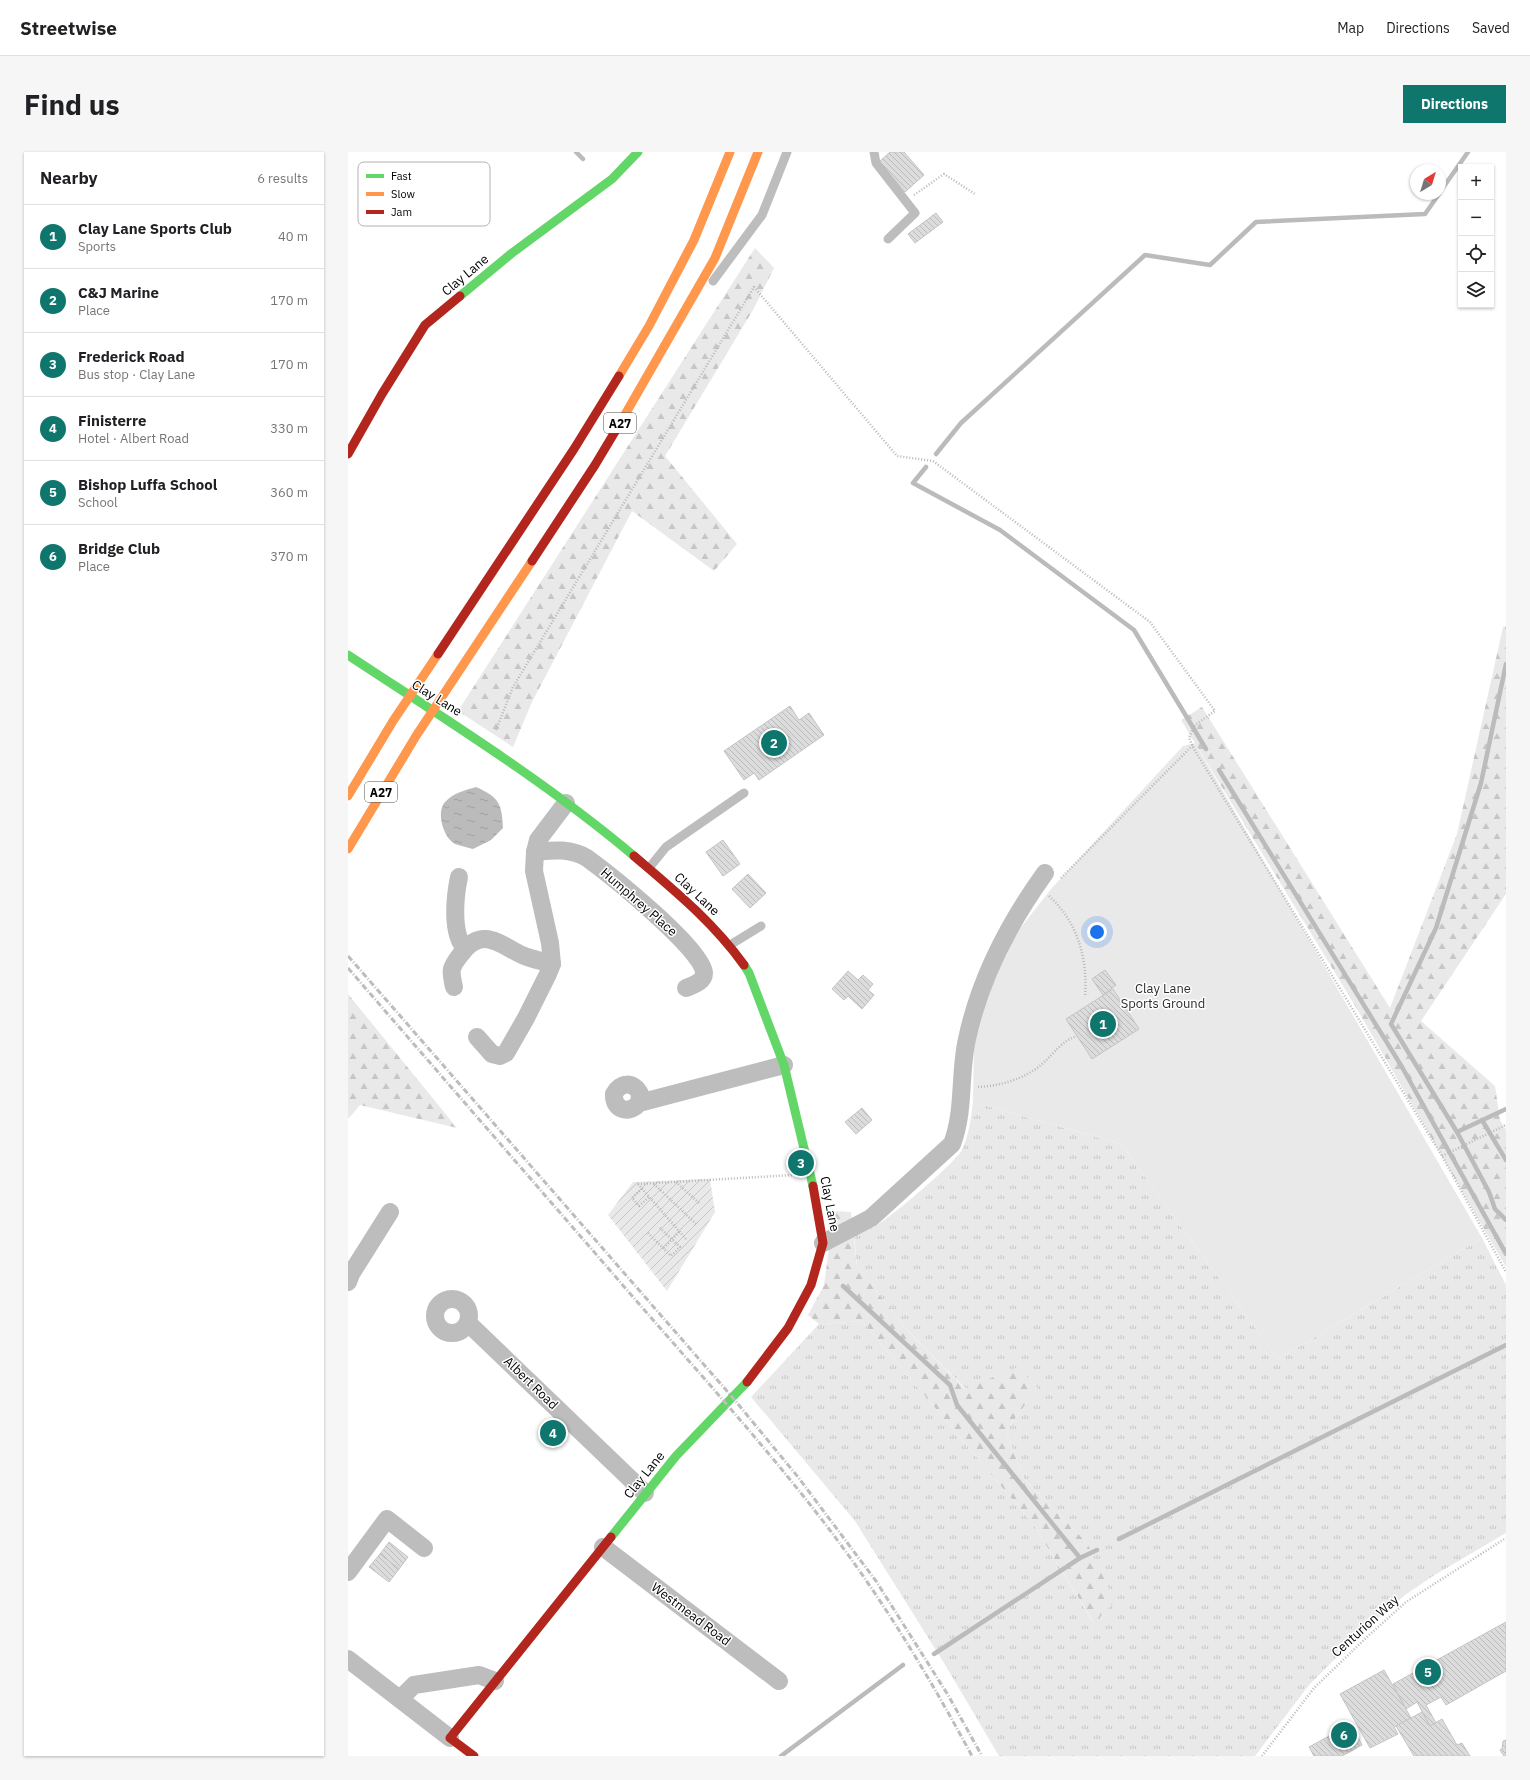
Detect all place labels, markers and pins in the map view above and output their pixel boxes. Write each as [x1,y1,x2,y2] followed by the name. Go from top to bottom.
[761,728,787,758] pin: 2
[1090,1009,1116,1039] pin: 1
[788,1148,814,1178] pin: 3
[540,1418,566,1448] pin: 4
[1415,1657,1441,1687] pin: 5
[1331,1720,1357,1750] pin: 6

